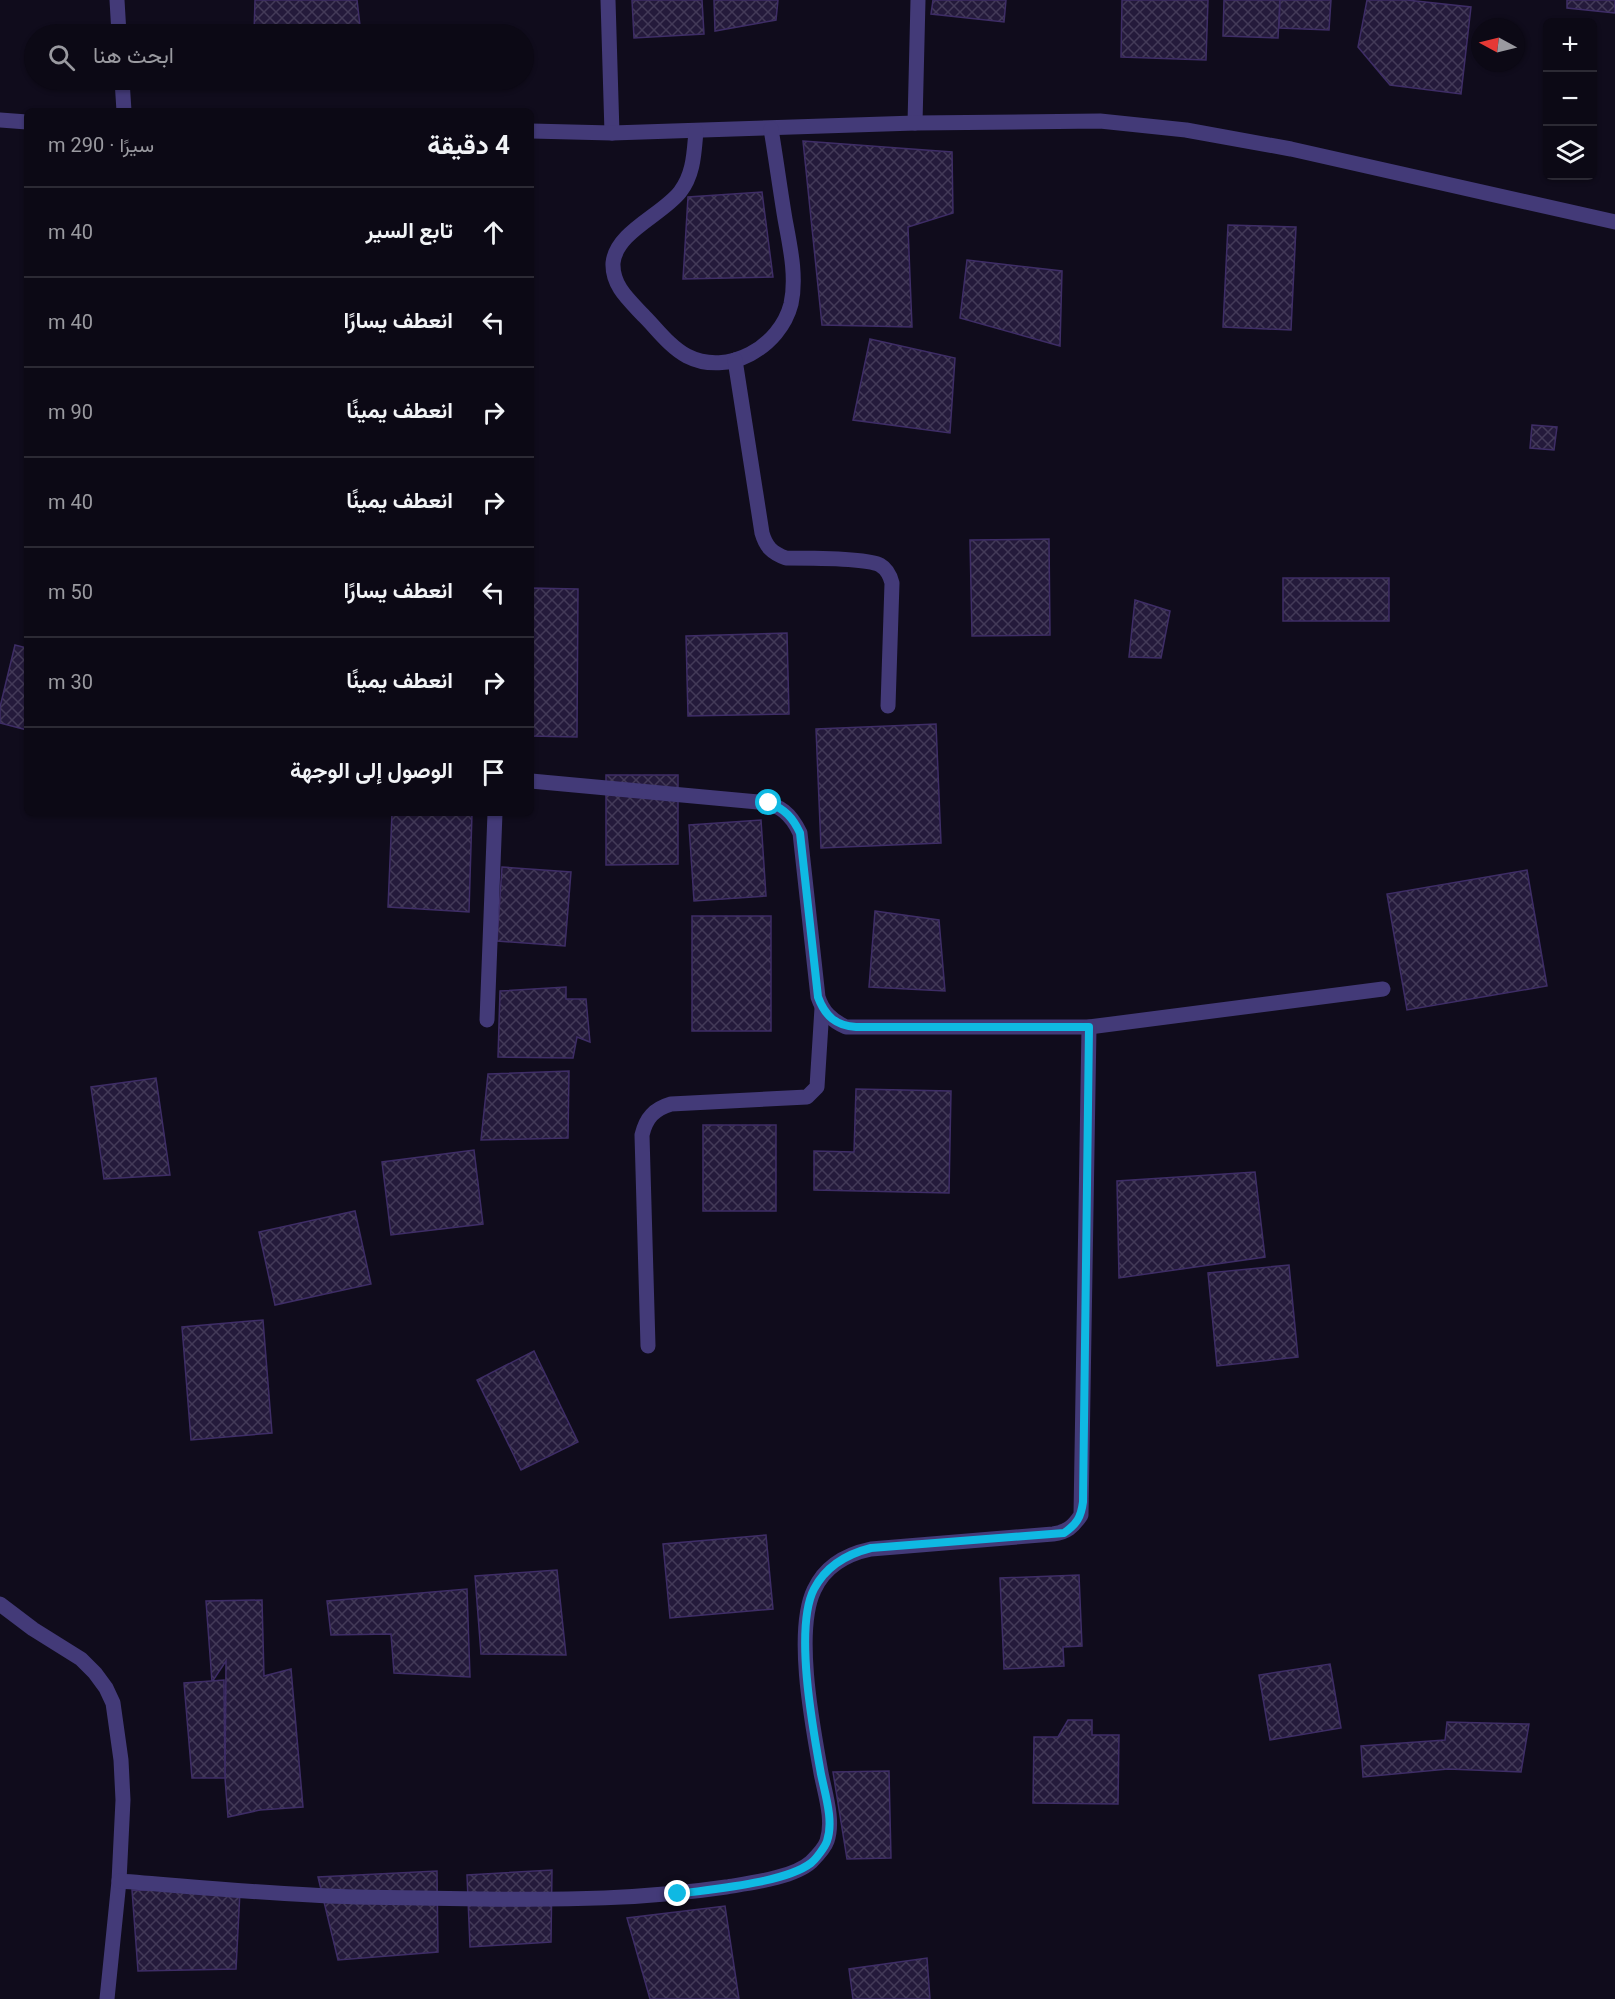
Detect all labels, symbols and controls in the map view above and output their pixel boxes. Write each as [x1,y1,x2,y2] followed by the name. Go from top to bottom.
[1471,18,1525,72] north arrow
[1543,18,1597,180] map controls
[1543,18,1597,72] button: +
[24,24,534,90] search box
[45,41,78,74] icon: search
[93,43,174,68] text: ابحث هنا
[1543,72,1597,126] button: −
[1543,126,1597,180] button: layers
[427,130,510,160] text: 4 دقيقة
[48,133,154,157] text: سيرًا · 290 m
[477,216,510,249] icon: ahead
[365,218,453,243] text: تابع السير
[48,220,93,244] text: 40 m
[477,306,510,339] icon: left
[343,308,453,333] text: انعطف يسارًا
[48,310,93,334] text: 40 m
[477,396,510,429] icon: right
[346,398,453,423] text: انعطف يمينًا
[48,400,93,424] text: 90 m
[477,486,510,519] icon: right
[346,488,453,513] text: انعطف يمينًا
[48,490,93,514] text: 40 m
[477,576,510,609] icon: left
[343,578,453,603] text: انعطف يسارًا
[48,580,93,604] text: 50 m
[477,666,510,699] icon: right
[346,668,453,693] text: انعطف يمينًا
[48,670,93,694] text: 30 m
[477,756,510,789] icon: arrive
[290,758,453,783] text: الوصول إلى الوجهة
[755,789,781,815] route start
[664,1880,690,1906] route end

